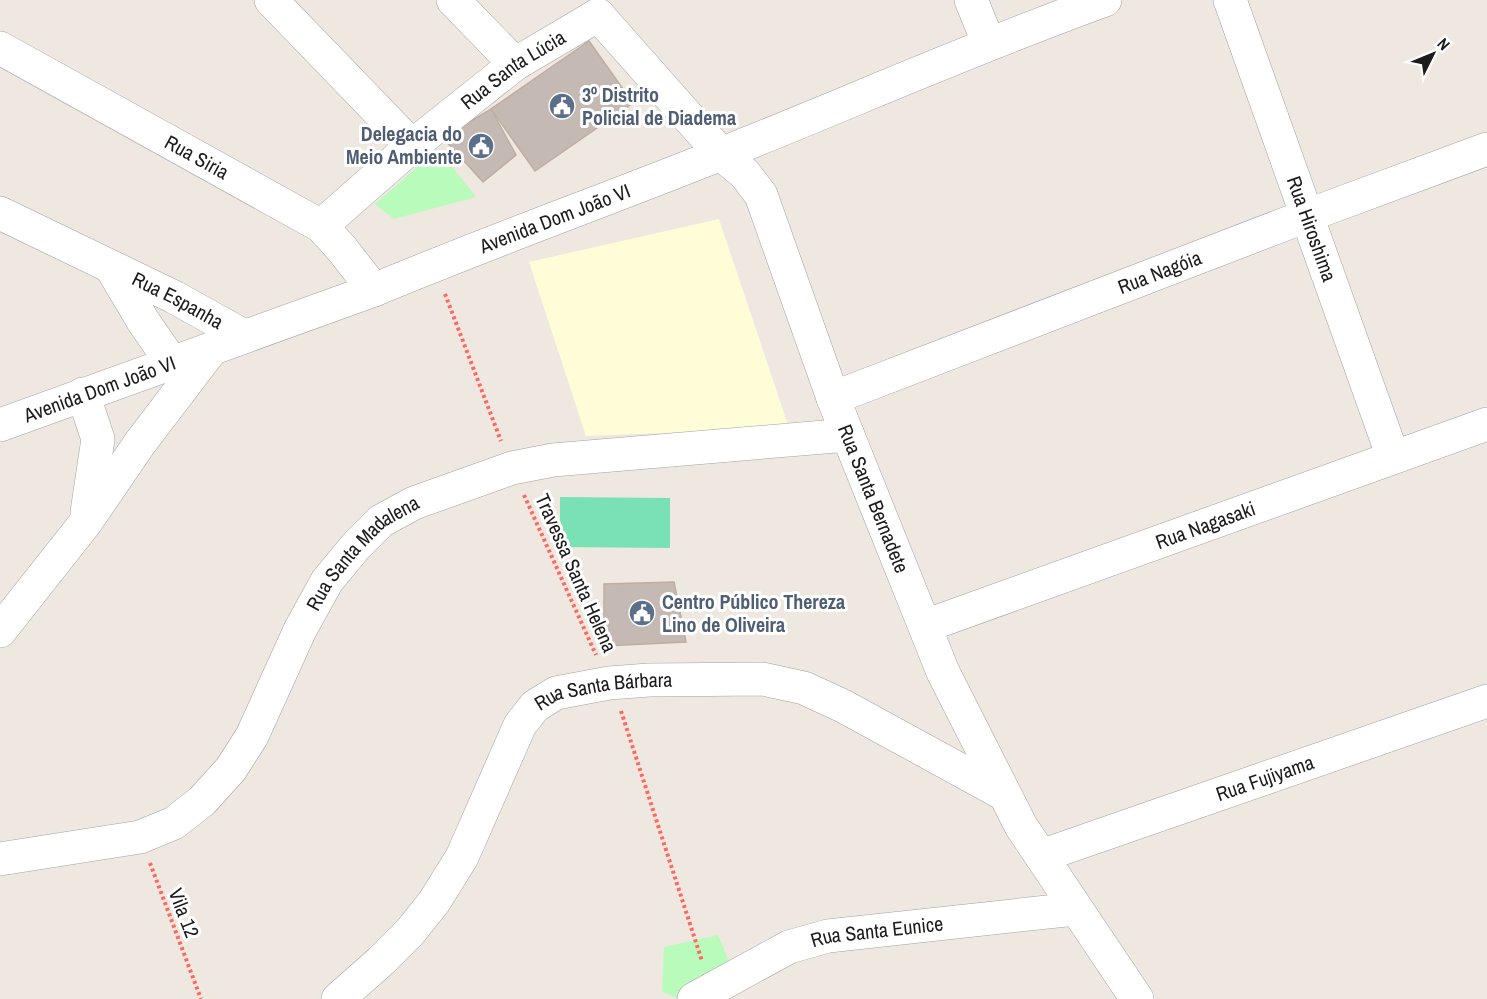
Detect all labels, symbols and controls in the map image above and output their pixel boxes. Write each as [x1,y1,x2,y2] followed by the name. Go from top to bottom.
[455,23,570,115] street label: Rua Santa Lúcia
[1403,24,1463,84] north arrow
[1433,33,1455,55] text: N
[582,81,736,131] place label: 3º Distrito Policial de Diadema
[547,91,577,121] public building icon: 3º Distrito Policial de Diadema
[346,120,462,170] place label: Delegacia do Meio Ambiente
[160,128,234,185] street label: Rua Siria
[466,131,496,161] public building icon: Delegacia do Meio Ambiente
[1281,172,1343,285] street label: Rua Hiroshima
[474,177,634,260] street label: Avenida Dom João VI
[1114,244,1205,300] street label: Rua Nagóia
[128,265,228,335] street label: Rua Espanha
[19,349,179,429] street label: Avenida Dom João VI
[832,420,916,577] street label: Rua Santa Bernadete
[299,489,424,615] street label: Rua Santa Madalena
[529,489,624,656] street label: Travessa Santa Helena
[1152,494,1259,555] street label: Rua Nagasaki
[662,588,845,638] place label: Centro Público Thereza Lino de Oliveira
[627,598,657,628] public building icon: Centro Público Thereza Lino de Oliveira
[529,666,672,716] street label: Rua Santa Bárbara
[1212,748,1317,807] street label: Rua Fujiyama
[163,884,206,941] street label: Vila 12
[807,910,945,953] street label: Rua Santa Eunice

